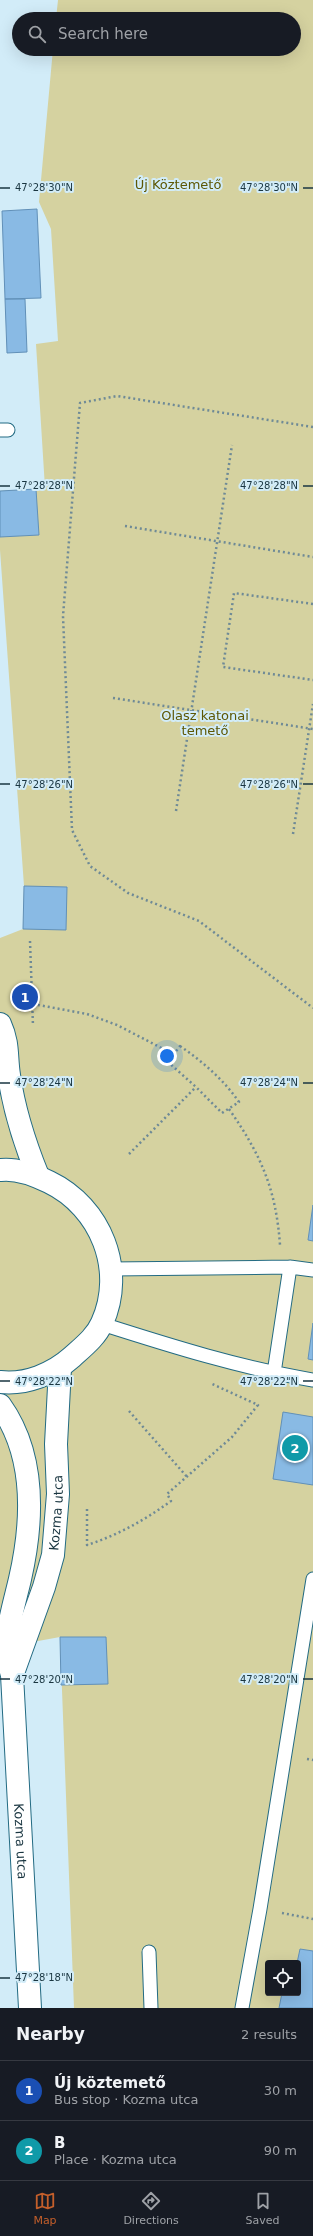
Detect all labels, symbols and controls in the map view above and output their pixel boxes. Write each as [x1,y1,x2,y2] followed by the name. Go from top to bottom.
[12,12,301,56] search box
[26,23,48,45] icon: search
[58,25,148,43] text: Search here
[135,177,221,192] park label: Új Köztemető
[15,182,73,193] text: 47°28'30"N
[240,182,298,193] text: 47°28'30"N
[15,480,73,491] text: 47°28'28"N
[240,480,298,491] text: 47°28'28"N
[161,708,249,738] park label: Olasz katonai temető
[15,779,73,790] text: 47°28'26"N
[240,779,298,790] text: 47°28'26"N
[12,982,38,1012] pin: 1
[157,1046,177,1066] your location
[15,1077,73,1088] text: 47°28'24"N
[240,1077,298,1088] text: 47°28'24"N
[15,1376,73,1387] text: 47°28'22"N
[240,1376,298,1387] text: 47°28'22"N
[282,1433,308,1463] pin: 2
[46,1475,66,1551] street label: Kozma utca
[15,1674,73,1685] text: 47°28'20"N
[240,1674,298,1685] text: 47°28'20"N
[11,1803,30,1880] street label: Kozma utca
[265,1960,301,1996] map controls
[265,1960,301,1996] button: locate
[15,1972,73,1983] text: 47°28'18"N
[16,2024,85,2044] text: Nearby
[241,2027,297,2042] text: 2 results
[54,2074,166,2092] text: Új köztemető
[24,2083,34,2098] text: 1
[264,2083,297,2098] text: 30 m
[54,2092,198,2107] text: Bus stop · Kozma utca
[54,2134,65,2152] text: B
[24,2143,34,2158] text: 2
[264,2143,297,2158] text: 90 m
[54,2152,177,2167] text: Place · Kozma utca
[33,2190,57,2227] tab: Map
[123,2190,179,2227] tab: Directions
[246,2190,280,2227] tab: Saved

